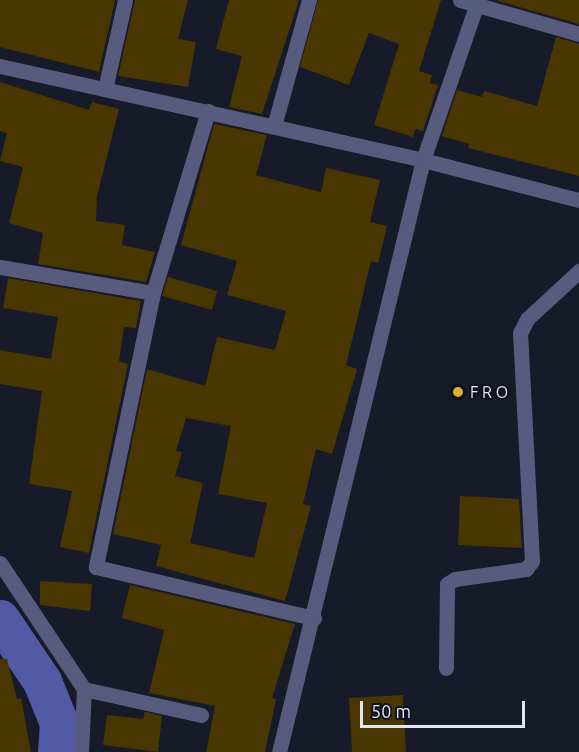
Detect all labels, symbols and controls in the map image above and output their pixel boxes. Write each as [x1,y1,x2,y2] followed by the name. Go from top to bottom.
[470,382,508,402] place label: F R O
[451,385,465,399] marker: F R O
[363,689,528,727] scale bar
[371,701,411,721] text: 50 m

